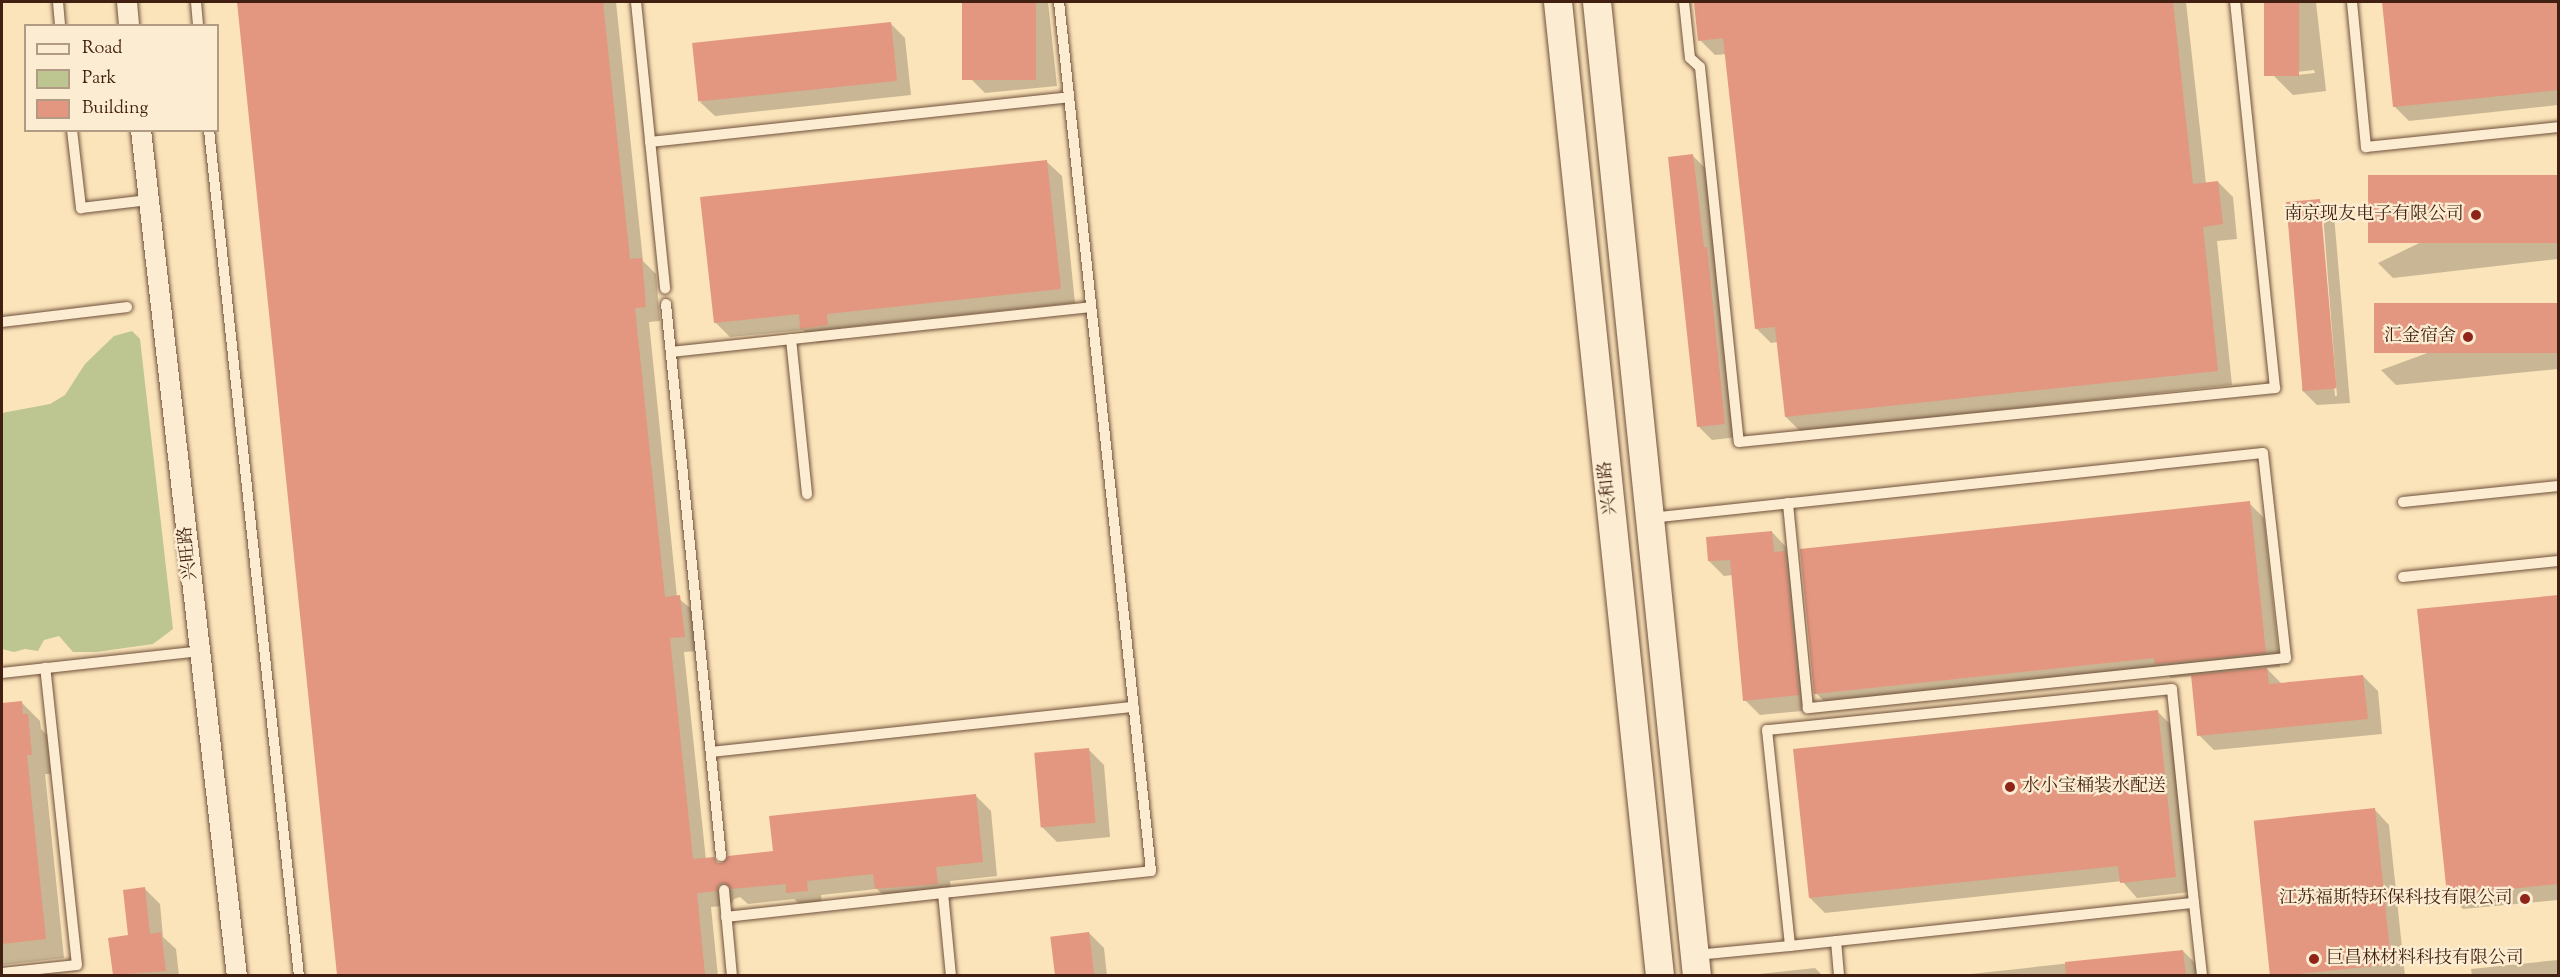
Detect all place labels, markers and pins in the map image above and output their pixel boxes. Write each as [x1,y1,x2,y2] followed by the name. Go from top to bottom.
[2284,204,2464,226] place label: 南京现友电子有限公司
[2469,208,2483,222] marker: 南京现友电子有限公司
[2384,326,2456,348] place label: 汇金宿舍
[2461,330,2475,344] marker: 汇金宿舍
[2022,776,2166,798] place label: 水小宝桶装水配送
[2003,780,2017,794] marker: 水小宝桶装水配送
[2279,888,2513,910] place label: 江苏福斯特环保科技有限公司
[2518,892,2532,906] marker: 江苏福斯特环保科技有限公司
[2326,948,2524,970] place label: 巨昌林材料科技有限公司
[2307,952,2321,966] marker: 巨昌林材料科技有限公司

